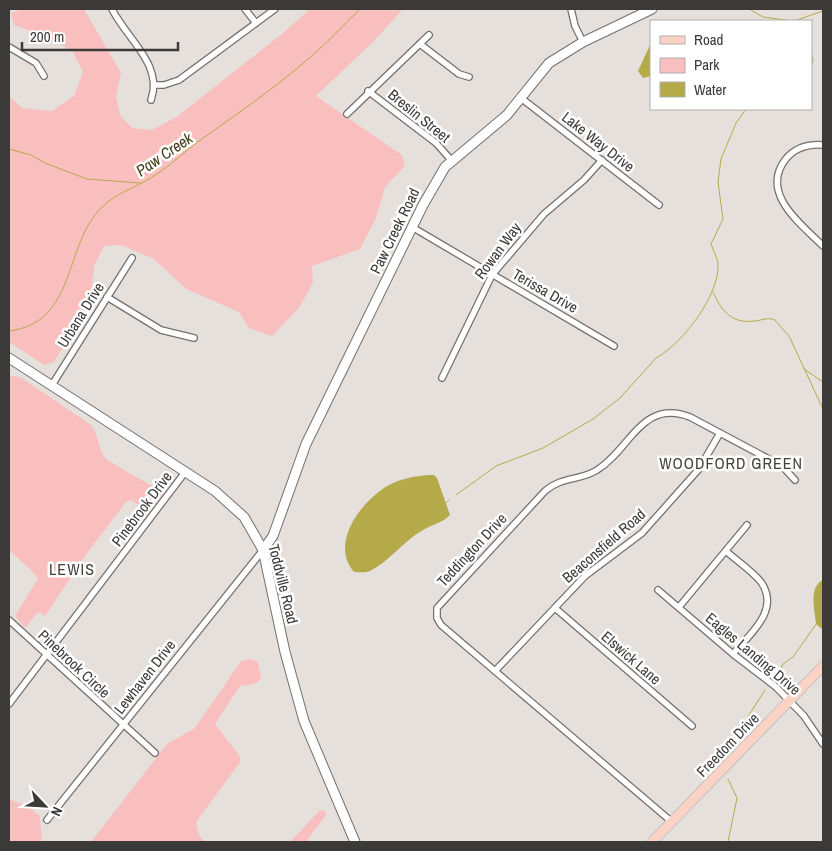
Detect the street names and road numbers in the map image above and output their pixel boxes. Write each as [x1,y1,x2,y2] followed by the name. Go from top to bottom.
[384,84,455,148] street label: Breslin Street
[558,107,639,177] street label: Lake Way Drive
[365,184,424,277] street label: Paw Creek Road
[469,217,526,283] street label: Rowan Way
[509,263,582,318] street label: Terissa Drive
[52,278,109,351] street label: Urbana Drive
[106,467,177,551] street label: Pinebrook Drive
[558,504,650,588] street label: Beaconsfield Road
[432,508,511,591] street label: Teddington Drive
[263,542,304,626] street label: Toddville Road
[701,608,805,700] street label: Eagles Landing Drive
[34,625,115,703] street label: Pinebrook Circle
[597,626,666,689] street label: Elswick Lane
[109,635,180,718] street label: Lewhaven Drive
[692,708,764,781] street label: Freedom Drive

